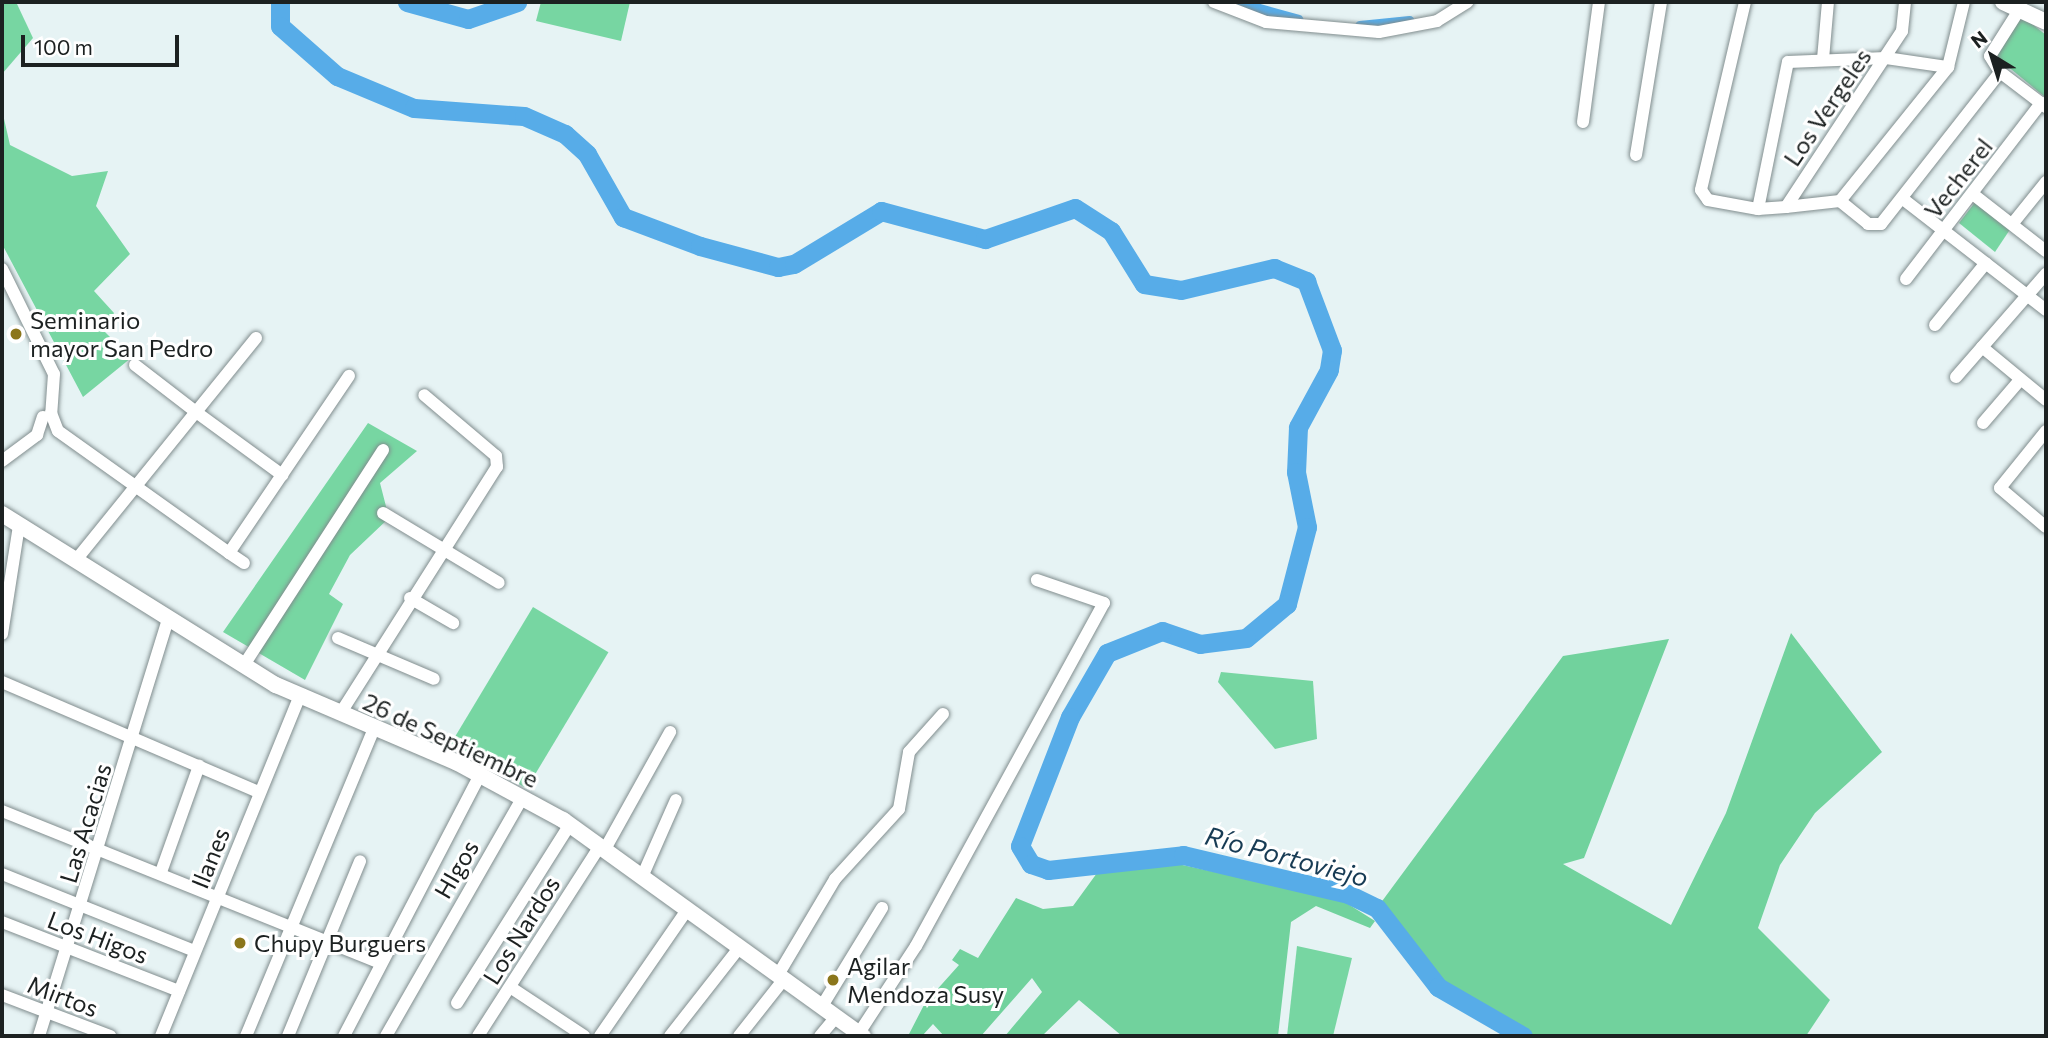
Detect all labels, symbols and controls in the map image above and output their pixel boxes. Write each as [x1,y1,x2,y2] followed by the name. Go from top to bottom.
[24,21,182,65] scale bar
[1957,21,2027,91] north arrow
[1966,26,1991,53] text: N
[34,34,93,59] text: 100 m
[1777,43,1877,171] street label: Los Vergeles
[1918,132,1998,224] street label: Vecherel
[30,306,213,362] place label: Seminario mayor San Pedro
[8,326,24,342] marker: Seminario mayor San Pedro
[359,687,543,793] street label: 26 de Septiembre
[53,760,117,886] street label: Las Acacias
[1202,819,1372,893] water label: Río Portoviejo
[185,824,235,892] street label: Ilanes
[428,835,484,903] street label: HIgos
[476,871,566,989] street label: Los Nardos
[44,905,152,969] street label: Los Higos
[254,929,426,957] place label: Chupy Burguers
[232,935,248,951] marker: Chupy Burguers
[847,952,1004,1008] place label: Agilar Mendoza Susy
[24,969,102,1023] street label: Mirtos
[825,972,841,988] marker: Agilar Mendoza Susy

